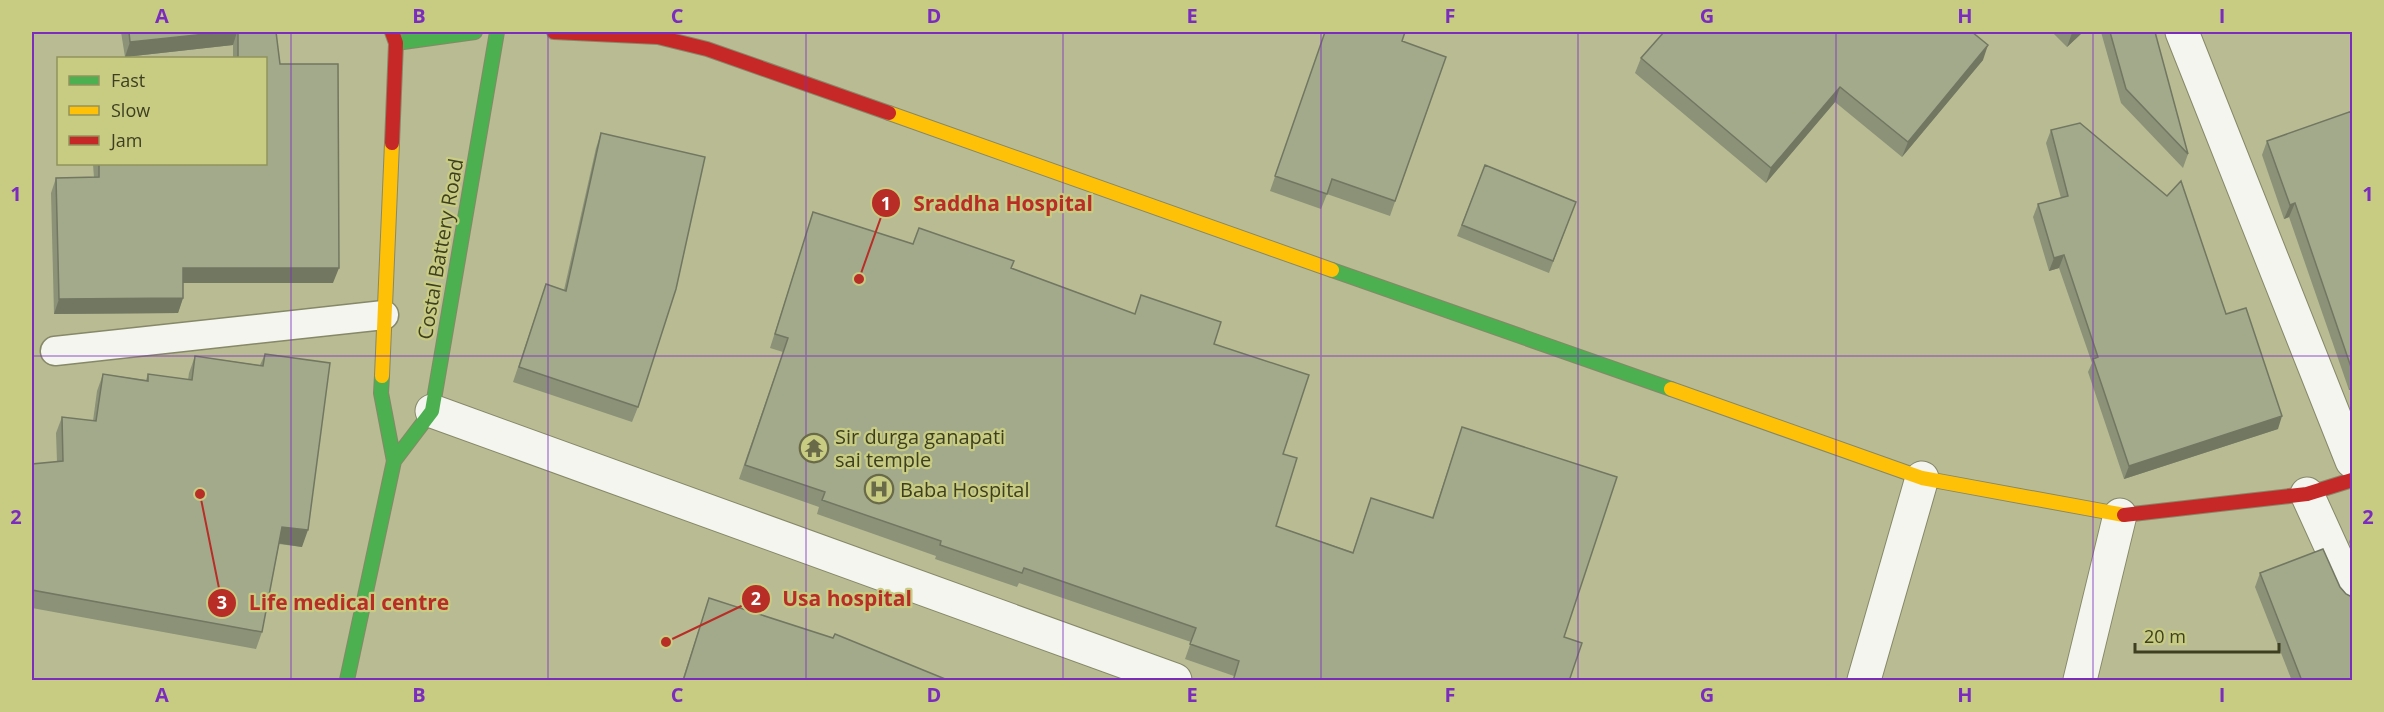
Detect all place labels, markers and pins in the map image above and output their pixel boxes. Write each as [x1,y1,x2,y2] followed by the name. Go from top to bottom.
[871,184,1105,223] callout: Sraddha Hospital
[835,423,1005,473] place label: Sir durga ganapati sai temple
[798,432,830,464] temple icon: Sir durga ganapati sai temple
[863,473,895,505] hospital icon: Baba Hospital
[900,476,1029,503] place label: Baba Hospital
[741,580,924,619] callout: Usa hospital
[207,583,461,622] callout: Life medical centre

